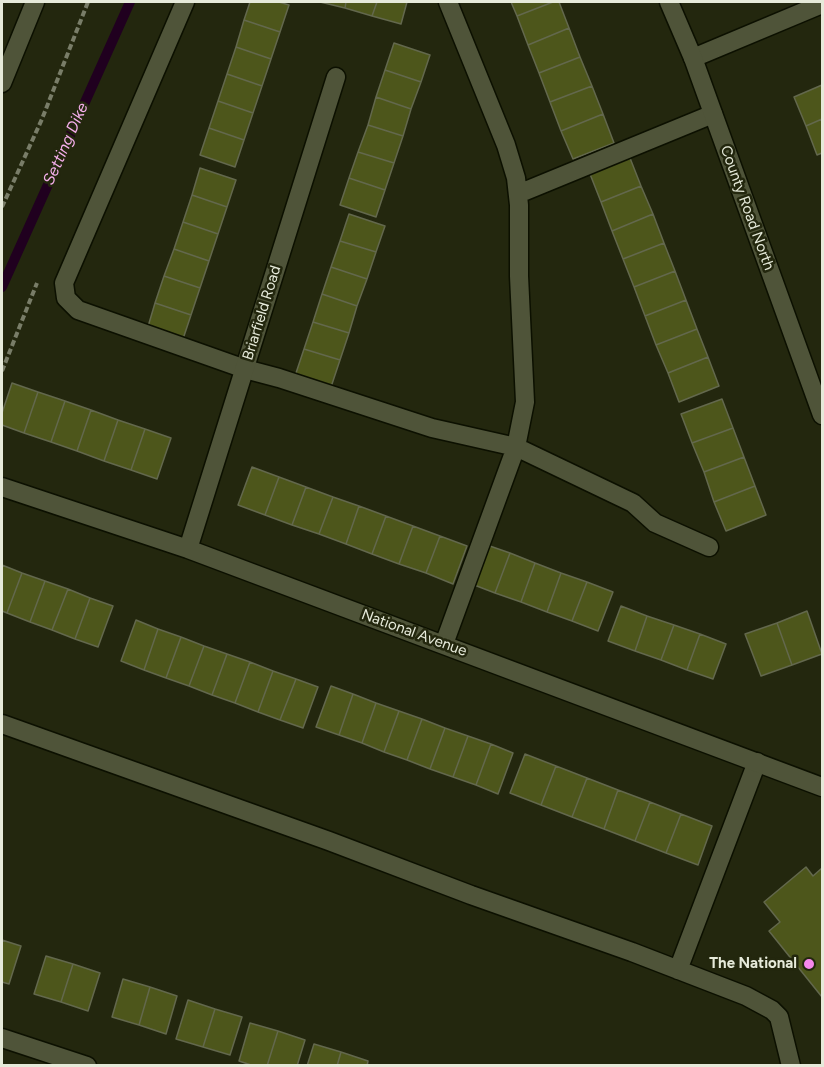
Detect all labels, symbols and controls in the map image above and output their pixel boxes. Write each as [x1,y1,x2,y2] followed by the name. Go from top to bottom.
[39,100,93,188] water label: Setting Dike
[716,143,778,273] street label: County Road North
[239,264,285,362] street label: Briarfield Road
[359,606,469,660] street label: National Avenue
[709,955,797,973] place label: The National
[802,957,816,971] marker: The National

